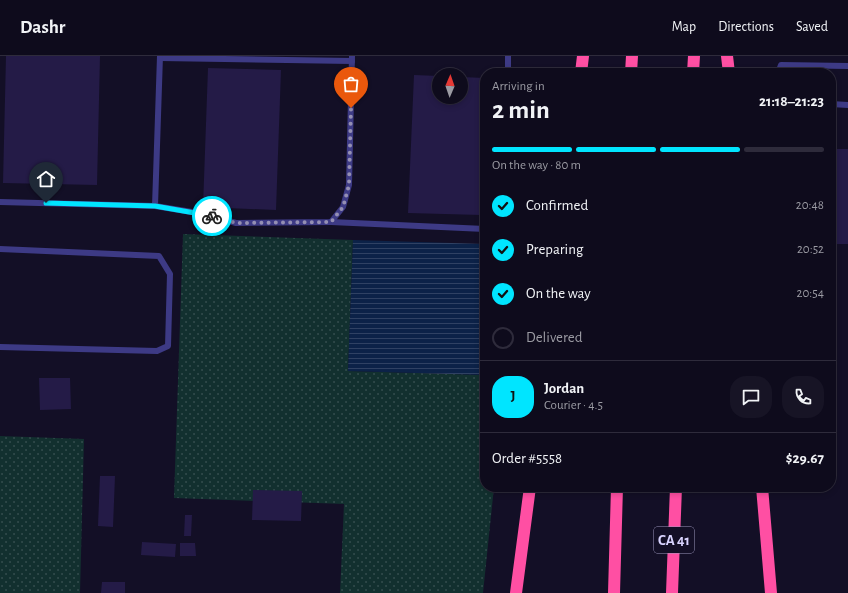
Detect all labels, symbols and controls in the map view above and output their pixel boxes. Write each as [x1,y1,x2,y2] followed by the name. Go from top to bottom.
[20,18,65,37] text: Dashr
[672,20,696,34] text: Map
[718,20,774,34] text: Directions
[796,20,828,34] text: Saved
[334,67,368,108] pin
[432,68,468,104] north arrow
[432,68,468,104] map controls
[340,73,362,95] icon: bag
[492,80,545,93] text: Arriving in
[759,94,824,109] text: 21:18–21:23
[492,97,550,123] text: 2 min
[492,159,581,172] text: On the way · 80 m
[29,162,63,203] pin
[35,168,57,190] icon: home
[492,195,514,217] icon: check
[192,196,232,236] courier
[526,198,588,213] text: Confirmed
[796,199,824,212] text: 20:48
[201,205,223,227] icon: bike
[492,239,514,261] icon: check
[526,242,583,257] text: Preparing
[797,243,824,256] text: 20:52
[492,283,514,305] icon: check
[526,286,591,301] text: On the way
[797,287,824,300] text: 20:54
[526,330,583,345] text: Delivered
[730,376,772,418] button: chat
[782,376,824,418] button: phone
[544,381,584,396] text: Jordan
[510,389,516,404] text: J
[544,399,603,412] text: Courier · 4.5
[492,451,562,466] text: Order #5558
[786,451,824,466] text: $29.67
[654,527,694,553] road number: CA 41

